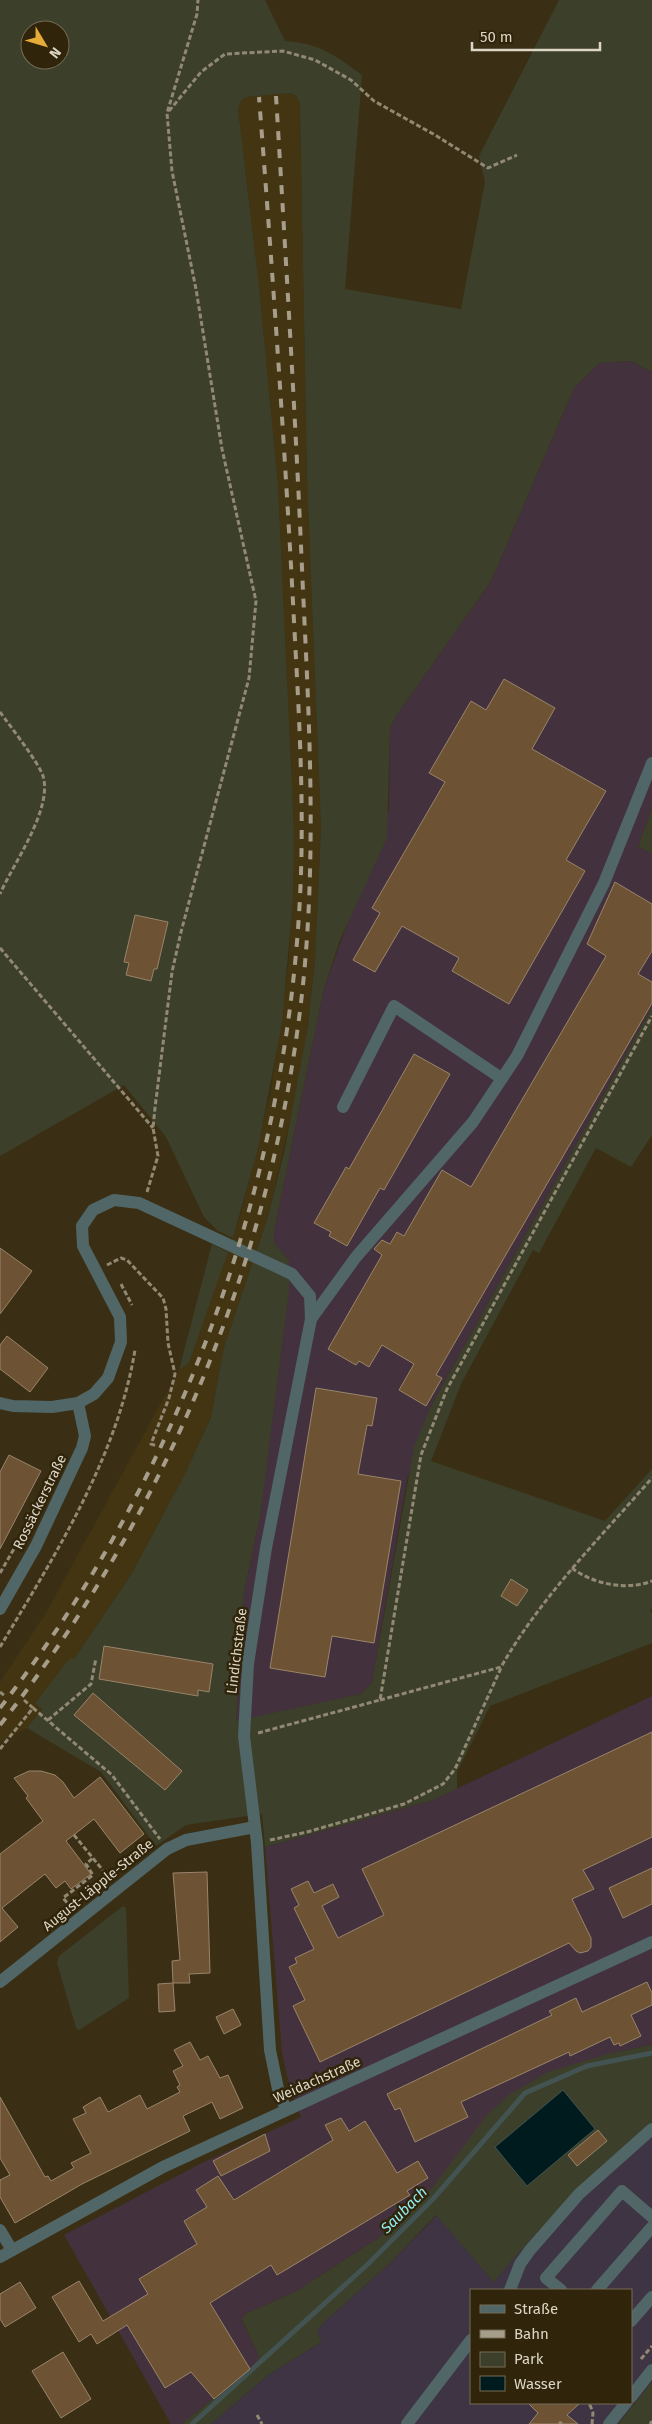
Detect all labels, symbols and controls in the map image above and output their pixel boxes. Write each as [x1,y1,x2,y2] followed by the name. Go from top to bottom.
[20,20,70,70] north arrow
[472,20,600,52] scale bar
[480,28,513,46] text: 50 m
[45,44,64,62] text: N
[10,1452,70,1552] street label: Rossäckerstraße
[223,1607,251,1695] street label: Lindichstraße
[39,1835,157,1935] street label: August-Läpple-Straße
[271,2053,363,2107] street label: Weidachstraße
[376,2183,431,2238] water label: Saubach
[470,2289,632,2404] legend
[514,2300,558,2318] text: Straße
[514,2325,549,2343] text: Bahn
[514,2350,544,2368] text: Park
[514,2375,562,2393] text: Wasser

